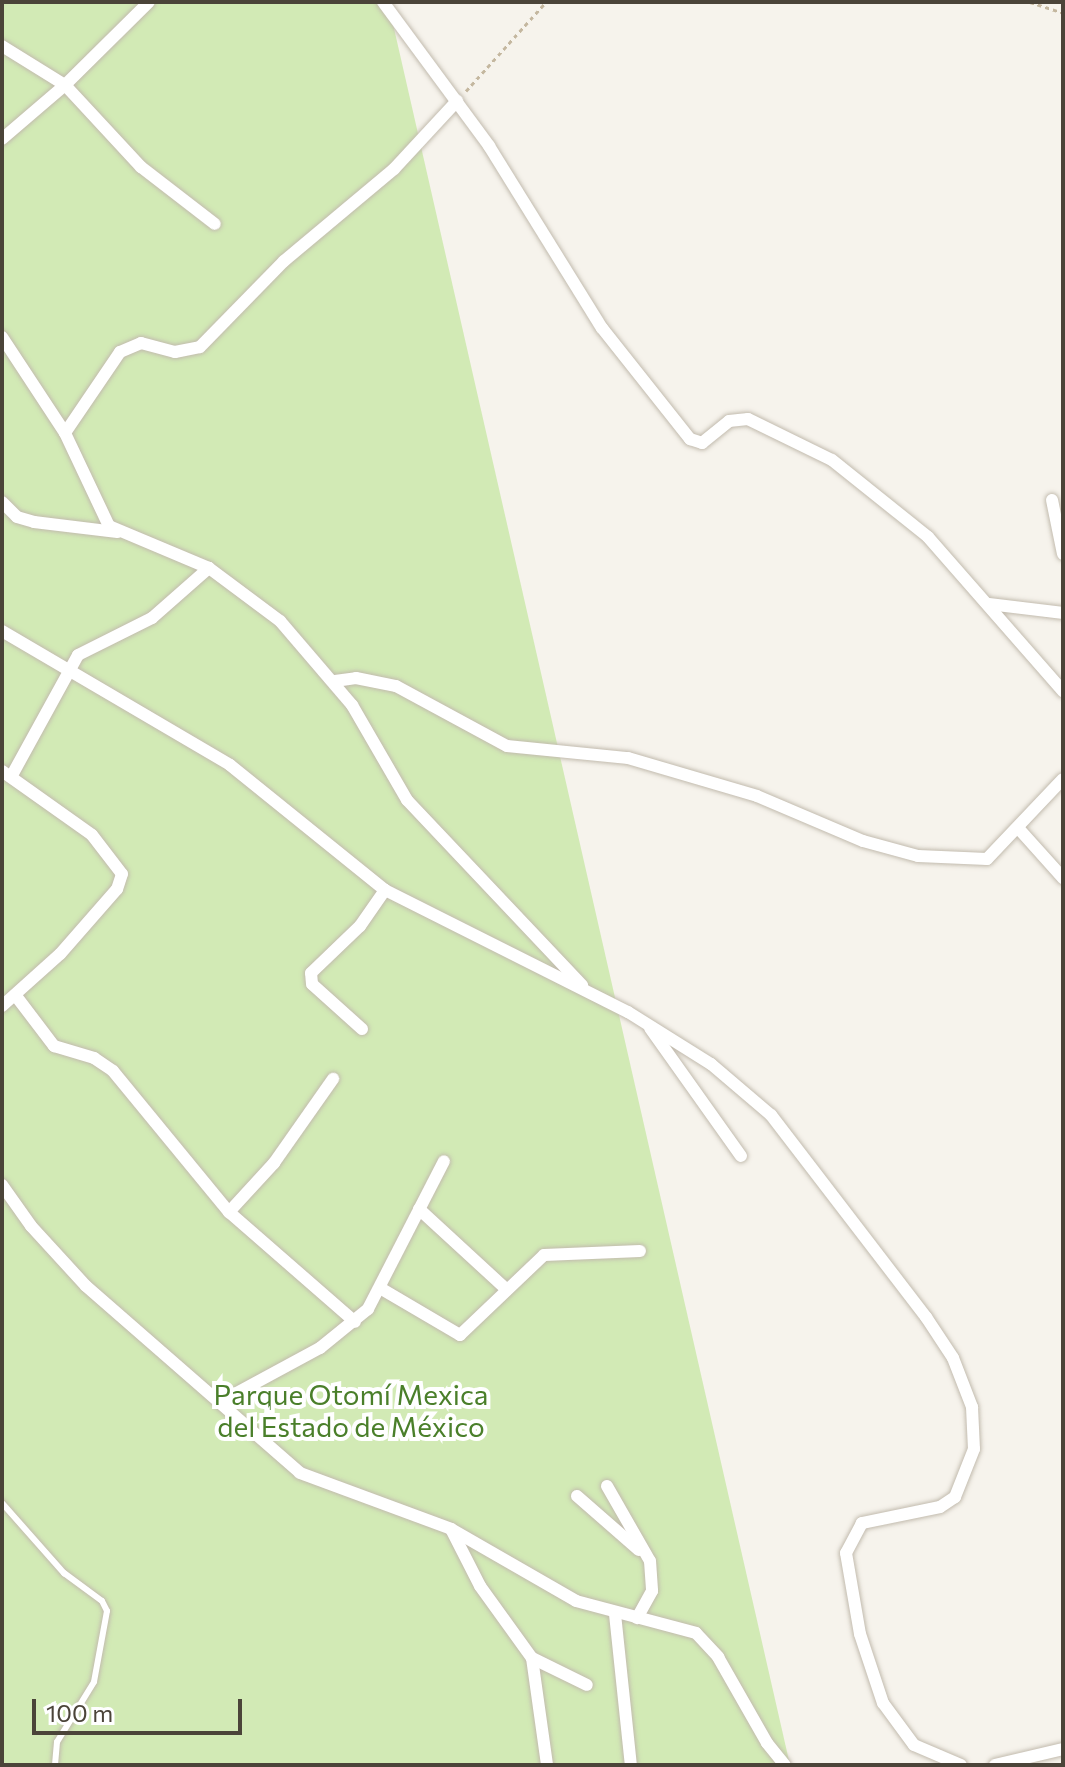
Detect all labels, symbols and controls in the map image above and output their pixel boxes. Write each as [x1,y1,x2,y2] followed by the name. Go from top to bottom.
[213,1377,489,1443] park label: Parque Otomí Mexica del Estado de México
[36,1683,246,1733] scale bar
[46,1698,113,1727] text: 100 m

